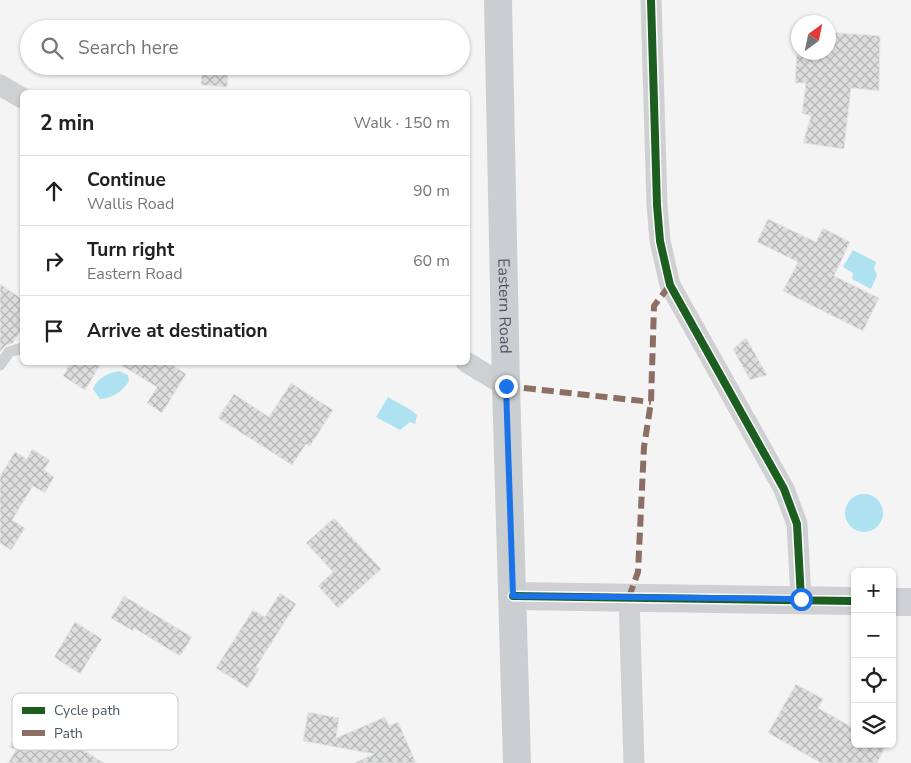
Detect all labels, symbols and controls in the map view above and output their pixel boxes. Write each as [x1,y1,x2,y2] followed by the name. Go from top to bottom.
[791,15,836,60] north arrow
[20,20,470,75] search box
[38,34,66,62] icon: search
[78,35,179,61] text: Search here
[40,109,94,137] text: 2 min
[354,112,450,134] text: Walk · 150 m
[87,167,166,193] text: Continue
[40,177,68,205] icon: ahead
[413,180,450,202] text: 90 m
[87,193,174,215] text: Wallis Road
[87,237,174,263] text: Turn right
[40,247,68,275] icon: right
[413,250,450,272] text: 60 m
[492,258,516,354] street label: Eastern Road
[87,263,183,285] text: Eastern Road
[40,317,68,345] icon: arrive
[87,318,268,344] text: Arrive at destination
[495,375,518,398] route end
[851,568,896,748] map controls
[851,568,896,613] button: +
[790,588,813,611] route start
[851,613,896,658] button: −
[851,658,896,703] button: locate
[12,693,178,750] legend
[54,701,120,720] text: Cycle path
[851,703,896,748] button: layers
[54,724,83,743] text: Path

